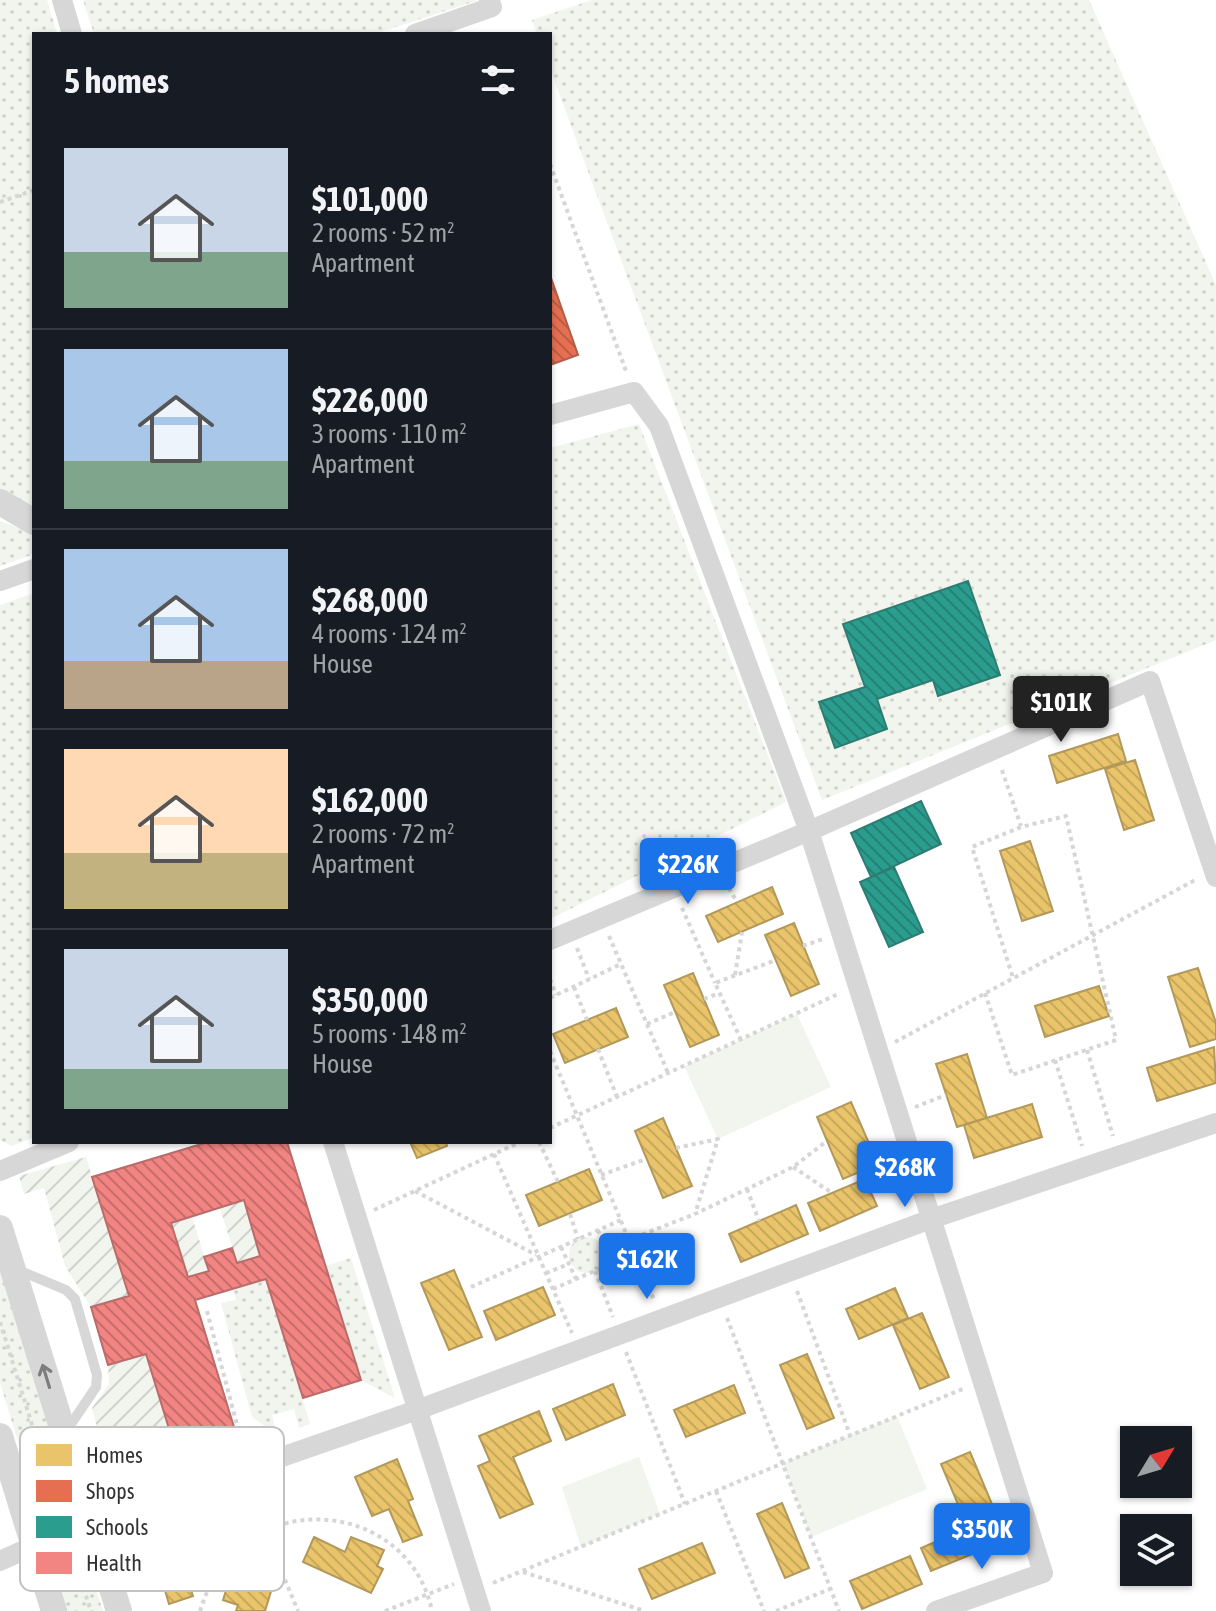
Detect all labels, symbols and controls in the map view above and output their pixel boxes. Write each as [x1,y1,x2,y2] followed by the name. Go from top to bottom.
[476,58,520,102] icon: filters
[64,61,169,100] text: 5 homes
[312,179,428,218] text: $101,000
[128,180,224,276] icon: home
[312,218,454,248] text: 2 rooms · 52 m²
[312,248,415,278] text: Apartment
[312,380,428,419] text: $226,000
[128,381,224,477] icon: home
[312,419,467,449] text: 3 rooms · 110 m²
[312,449,415,479] text: Apartment
[312,580,428,619] text: $268,000
[128,581,224,677] icon: home
[312,619,467,649] text: 4 rooms · 124 m²
[312,649,373,679] text: House
[1005,676,1117,744] pin: $101K
[1031,687,1091,717] text: $101K
[312,780,428,819] text: $162,000
[128,781,224,877] icon: home
[312,819,454,849] text: 2 rooms · 72 m²
[632,838,744,906] pin: $226K
[312,849,415,879] text: Apartment
[658,849,718,879] text: $226K
[312,980,428,1019] text: $350,000
[128,981,224,1077] icon: home
[312,1019,467,1049] text: 5 rooms · 148 m²
[312,1049,373,1079] text: House
[849,1141,961,1209] pin: $268K
[875,1152,935,1182] text: $268K
[591,1233,703,1301] pin: $162K
[617,1244,677,1274] text: $162K
[38,1364,52,1389] one-way arrow
[1120,1426,1192,1498] north arrow
[1120,1426,1192,1586] map controls
[20,1427,284,1591] legend
[86,1442,143,1468] text: Homes
[86,1478,135,1504] text: Shops
[926,1503,1038,1571] pin: $350K
[86,1514,149,1540] text: Schools
[952,1514,1012,1544] text: $350K
[1120,1514,1192,1586] button: layers
[86,1550,142,1576] text: Health

